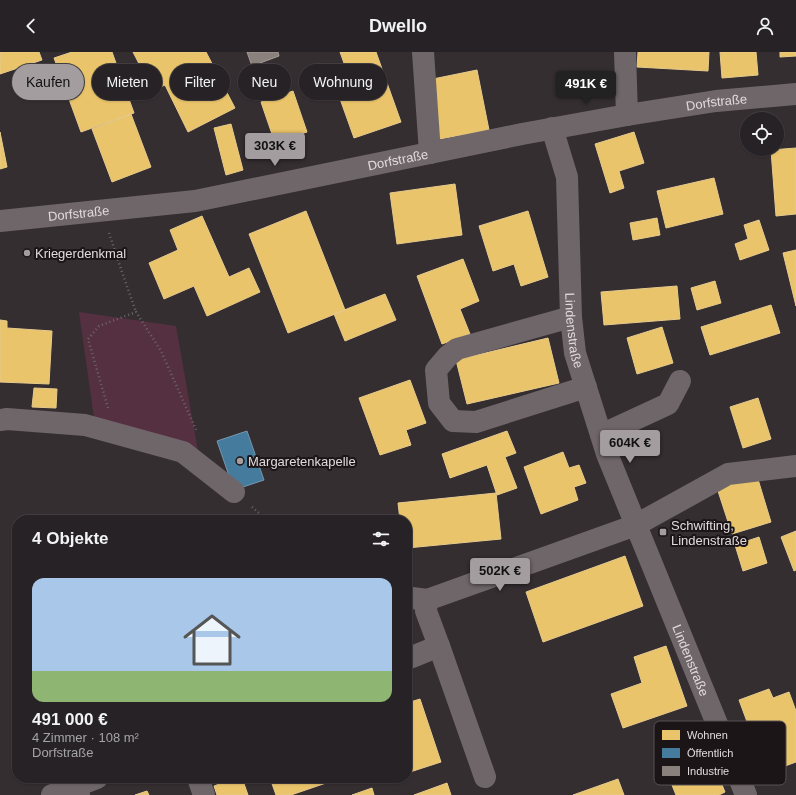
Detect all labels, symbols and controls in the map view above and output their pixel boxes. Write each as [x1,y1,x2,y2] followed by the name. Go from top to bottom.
[20,15,42,37] icon: back
[754,15,776,37] icon: person
[369,16,427,36] text: Dwello
[12,64,84,100] chip: Kaufen
[92,64,162,100] chip: Mieten
[170,64,230,100] chip: Filter
[238,64,291,100] chip: Neu
[299,64,387,100] chip: Wohnung
[553,71,619,105] pin: 491K €
[565,76,607,91] text: 491K €
[685,91,748,114] street label: Dorfstraße
[740,112,784,156] map controls
[740,112,784,156] button: locate
[242,133,308,167] pin: 303K €
[254,138,296,153] text: 303K €
[366,146,429,173] street label: Dorfstraße
[47,203,110,224] street label: Dorfstraße
[35,246,126,261] place label: Kriegerdenkmal
[22,248,32,258] marker: Kriegerdenkmal
[562,293,586,370] street label: Lindenstraße
[597,430,663,464] pin: 604K €
[609,435,651,450] text: 604K €
[248,454,356,469] place label: Margaretenkapelle
[235,456,245,466] marker: Margaretenkapelle
[671,518,747,548] place label: Schwifting, Lindenstraße
[658,527,668,537] marker: Schwifting, Lindenstraße
[370,528,392,550] icon: filters
[32,529,109,548] text: 4 Objekte
[467,558,533,592] pin: 502K €
[479,563,521,578] text: 502K €
[176,604,248,676] icon: home
[669,622,712,698] street label: Lindenstraße
[32,710,108,729] text: 491 000 €
[654,721,786,785] legend
[687,729,728,741] text: Wohnen
[32,730,139,745] text: 4 Zimmer · 108 m²
[32,745,93,760] text: Dorfstraße
[687,747,733,759] text: Öffentlich
[687,765,729,777] text: Industrie

